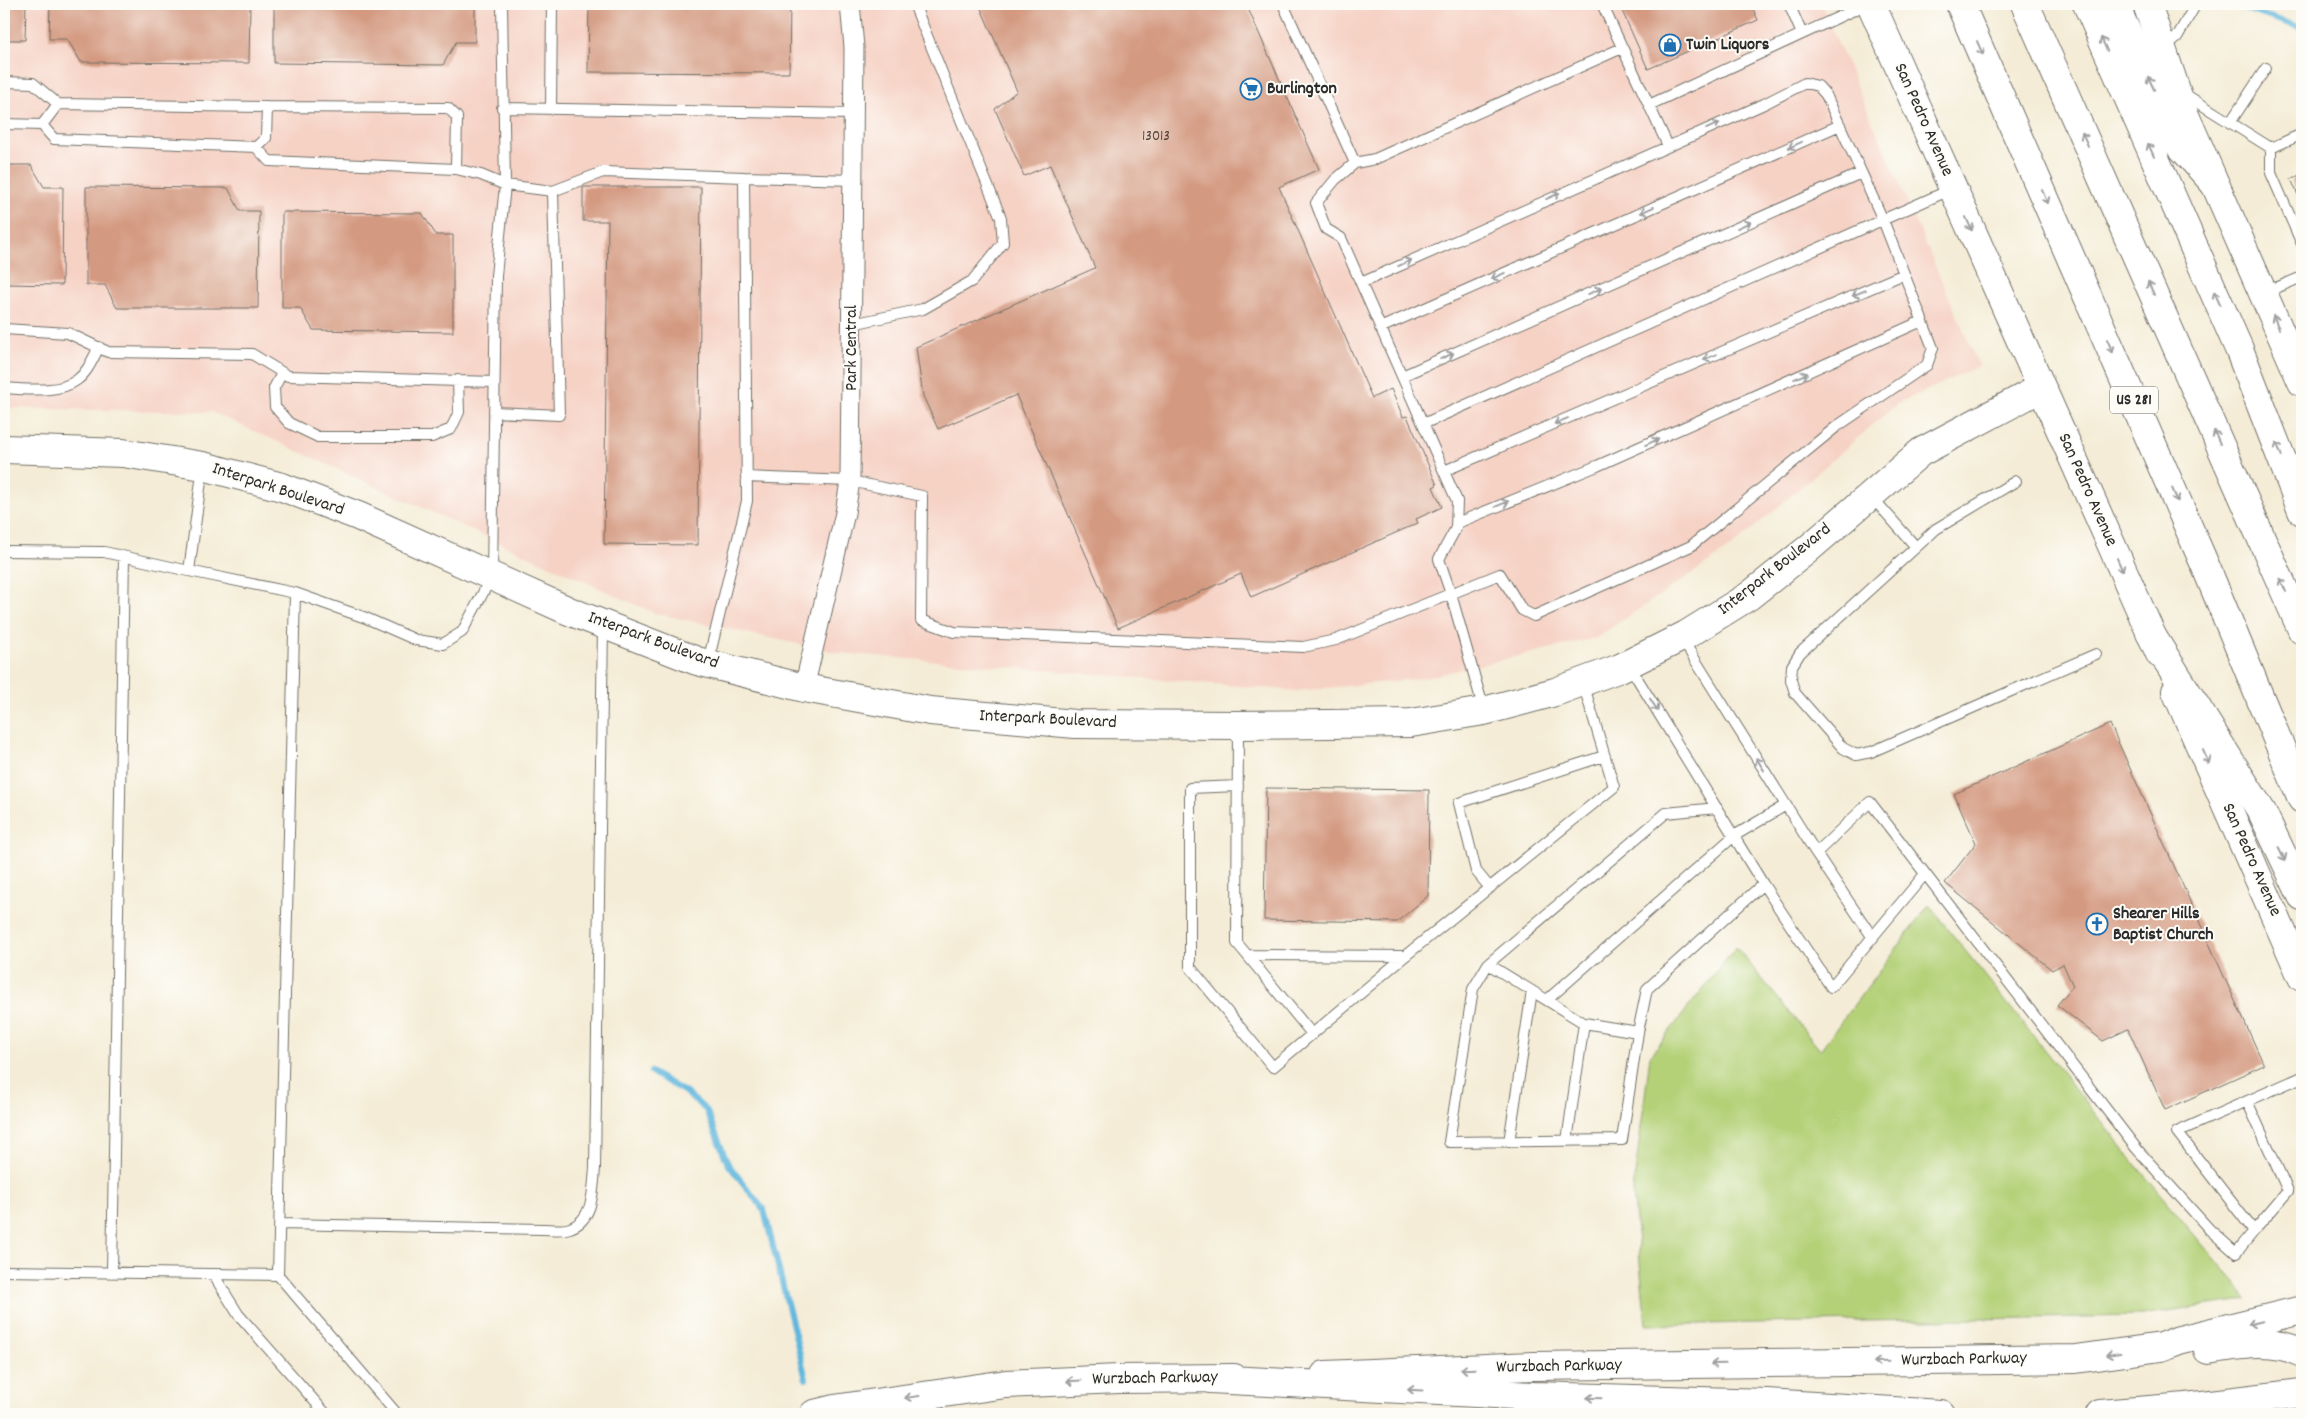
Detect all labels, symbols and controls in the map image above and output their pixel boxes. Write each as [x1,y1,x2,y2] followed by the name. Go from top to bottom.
[1658,33,1682,57] shop icon: Twin Liquors
[1686,33,1770,58] place label: Twin Liquors
[2098,37,2108,52] one-way arrow
[1975,40,1985,55] one-way arrow
[1887,59,1959,181] street label: San Pedro Avenue
[2146,76,2156,91] one-way arrow
[1239,77,1263,101] supermarket icon: Burlington
[1267,77,1337,102] place label: Burlington
[1705,121,1720,131] one-way arrow
[1142,126,1170,148] house number: 13013
[2080,132,2090,147] one-way arrow
[1788,140,1803,150] one-way arrow
[2146,143,2156,158] one-way arrow
[2040,189,2050,204] one-way arrow
[1545,191,1560,201] one-way arrow
[1640,206,1655,216] one-way arrow
[1964,216,1974,231] one-way arrow
[1736,219,1751,229] one-way arrow
[1397,257,1412,267] one-way arrow
[1491,271,1506,281] one-way arrow
[2145,281,2155,296] one-way arrow
[1587,285,1602,295] one-way arrow
[1852,289,1867,299] one-way arrow
[2212,291,2222,306] one-way arrow
[840,304,865,391] street label: Park Central
[2270,315,2280,330] one-way arrow
[2105,338,2115,353] one-way arrow
[1439,351,1454,361] one-way arrow
[1703,353,1718,363] one-way arrow
[1793,371,1808,381] one-way arrow
[2110,386,2158,414] road number: US 281
[1554,417,1569,427] one-way arrow
[2051,429,2123,551] street label: San Pedro Avenue
[2211,430,2221,445] one-way arrow
[1644,437,1659,447] one-way arrow
[2274,441,2283,457] one-way arrow
[209,457,347,523] street label: Interpark Boulevard
[2170,487,2180,502] one-way arrow
[1494,499,1509,509] one-way arrow
[1713,518,1837,622] street label: Interpark Boulevard
[2116,557,2125,572] one-way arrow
[2277,578,2287,593] one-way arrow
[584,606,722,676] street label: Interpark Boulevard
[1649,698,1659,712] one-way arrow
[979,704,1117,736] street label: Interpark Boulevard
[2201,749,2211,764] one-way arrow
[1755,757,1765,771] one-way arrow
[2215,799,2287,921] street label: San Pedro Avenue
[2278,846,2287,861] one-way arrow
[2113,902,2214,948] place label: Shearer Hills Baptist Church
[2085,912,2109,936] church icon: Shearer Hills Baptist Church
[2248,1319,2264,1328] one-way arrow
[1901,1346,2028,1374] street label: Wurzbach Parkway
[2105,1349,2121,1359] one-way arrow
[1496,1353,1623,1381] street label: Wurzbach Parkway
[1873,1357,1889,1366] one-way arrow
[1710,1359,1726,1369] one-way arrow
[1461,1364,1477,1374] one-way arrow
[1092,1365,1219,1393] street label: Wurzbach Parkway
[1066,1376,1082,1385] one-way arrow
[1407,1385,1423,1395] one-way arrow
[905,1393,921,1403] one-way arrow
[1587,1394,1603,1403] one-way arrow

